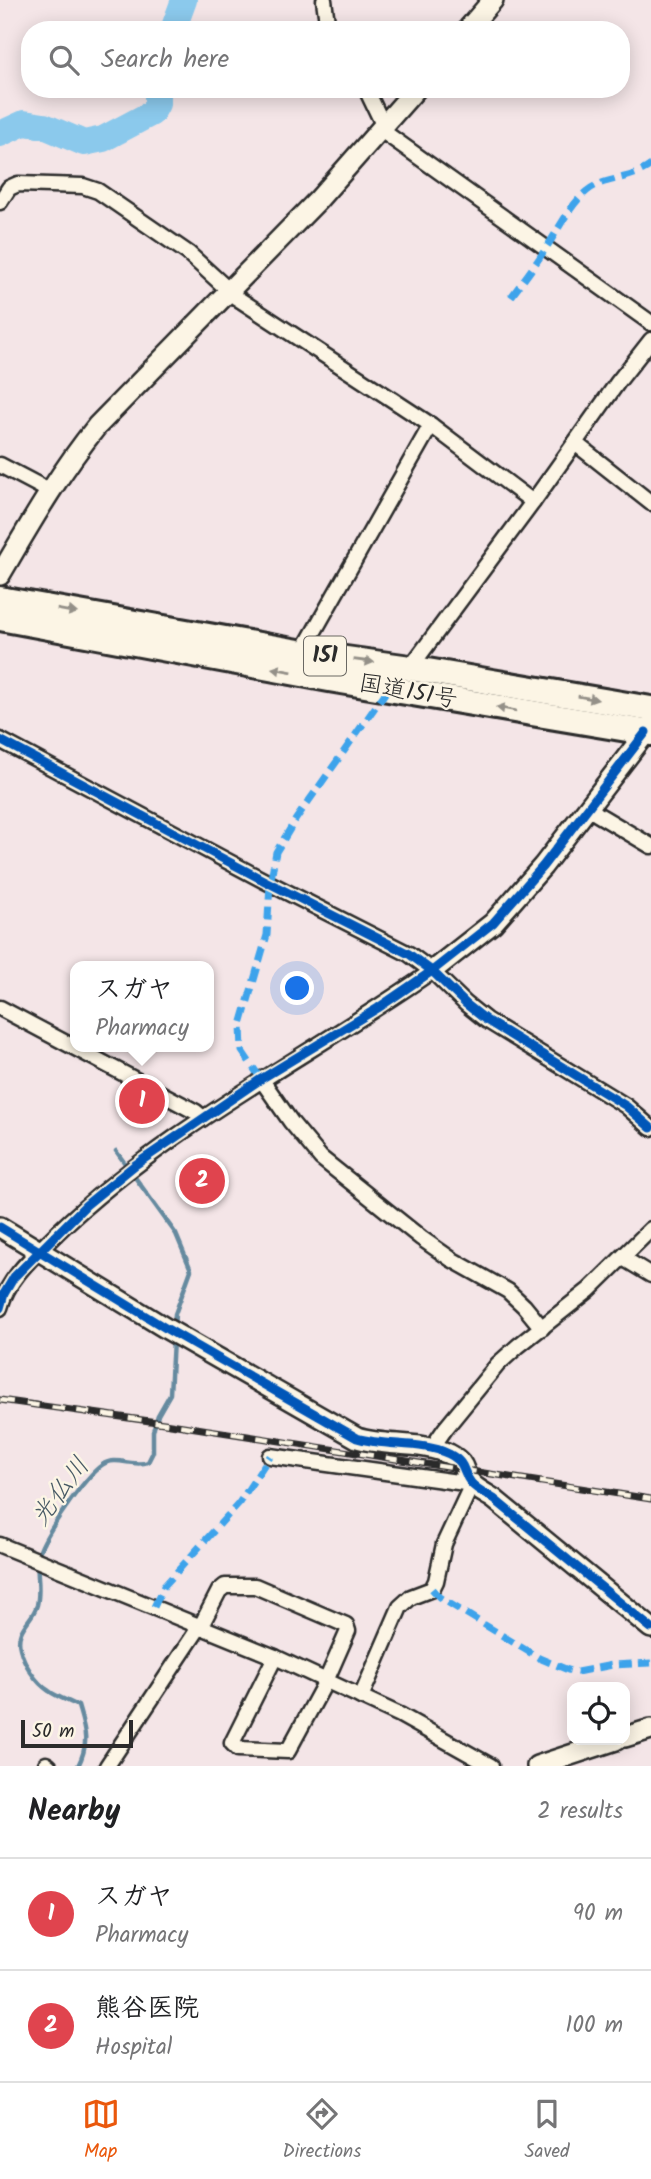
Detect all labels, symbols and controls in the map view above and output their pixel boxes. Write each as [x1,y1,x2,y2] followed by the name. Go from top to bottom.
[21,21,630,98] search box
[101,39,229,81] text: Search here
[45,41,83,79] icon: search
[56,606,78,617] one-way arrow
[304,636,346,676] road number: 151
[353,656,375,667] one-way arrow
[271,664,293,675] one-way arrow
[355,664,461,720] street label: 国道151号
[577,693,599,704] one-way arrow
[495,703,517,714] one-way arrow
[70,961,214,1052] popup
[95,969,173,1011] text: スガヤ
[280,971,314,1005] your location
[95,1011,189,1047] text: Pharmacy
[119,1075,165,1127] pin: 1
[179,1155,225,1207] pin: 2
[21,1448,101,1536] water label: 光仏川
[567,1682,630,1745] map controls
[567,1682,630,1745] button: locate
[21,1717,133,1749] scale bar
[32,1717,74,1747] text: 50 m
[28,1788,120,1836] text: Nearby
[537,1794,623,1830] text: 2 results
[95,1876,173,1918] text: スガヤ
[48,1896,54,1932] text: 1
[573,1896,623,1932] text: 90 m
[95,1918,188,1954] text: Pharmacy
[95,1988,199,2030] text: 熊谷医院
[44,2008,58,2044] text: 2
[565,2008,623,2044] text: 100 m
[95,2030,172,2066] text: Hospital
[82,2095,120,2167] tab: Map
[283,2095,361,2167] tab: Directions
[524,2095,569,2167] tab: Saved

